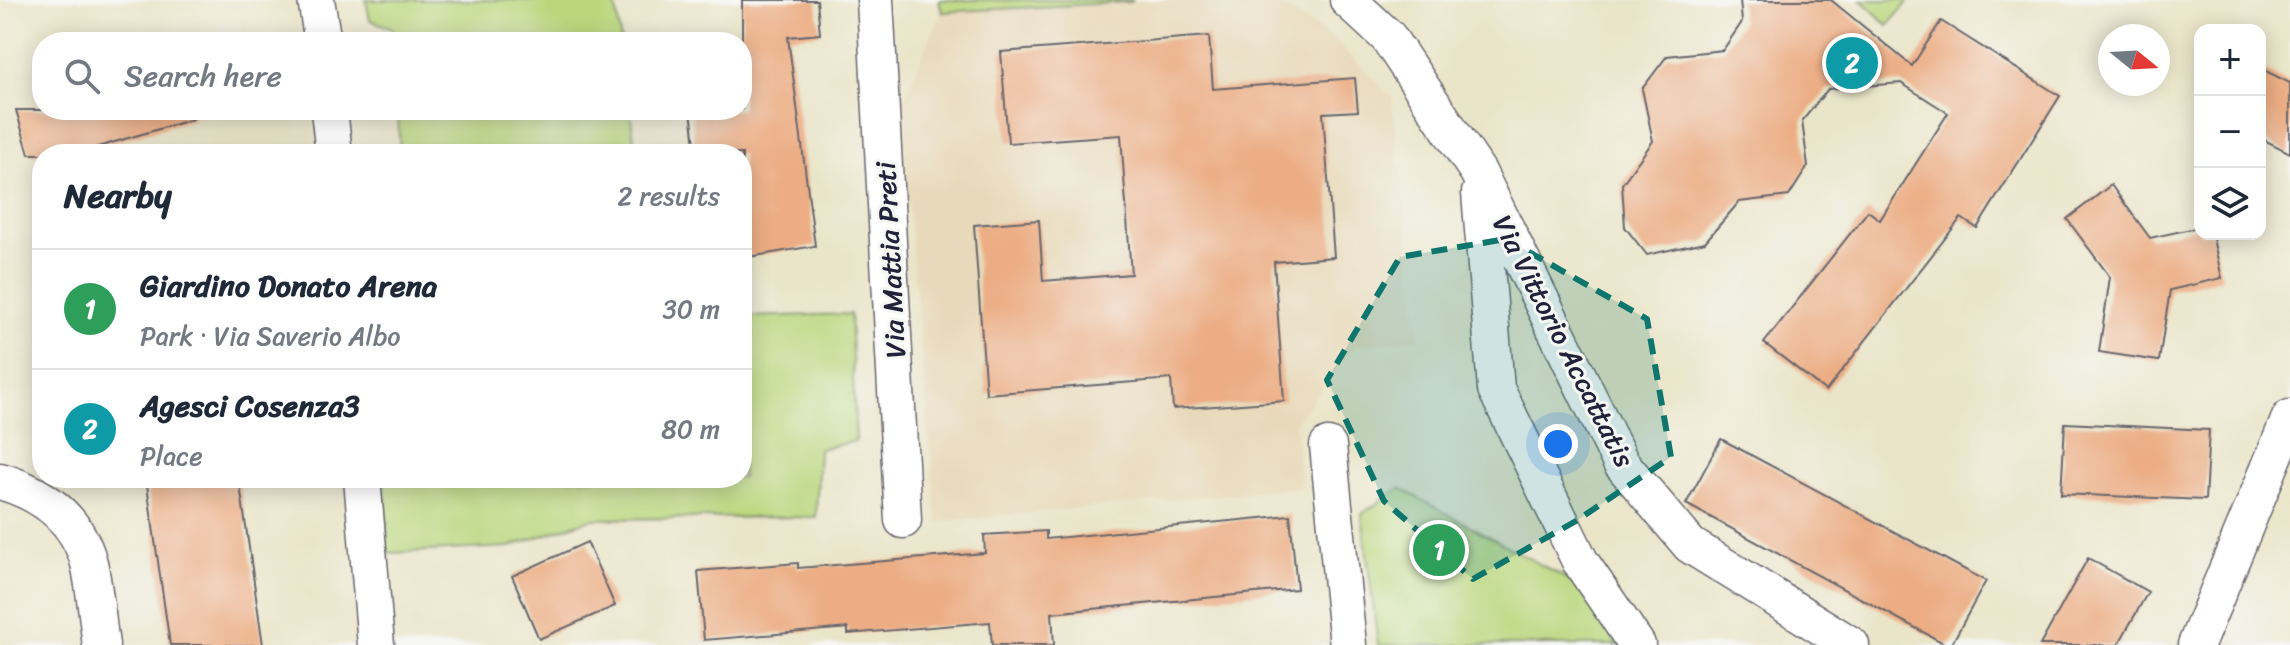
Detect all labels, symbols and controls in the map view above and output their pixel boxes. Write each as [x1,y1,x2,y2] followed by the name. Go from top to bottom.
[2098,24,2170,96] north arrow
[2194,24,2266,240] map controls
[2194,24,2266,96] button: +
[32,32,752,120] search box
[1826,33,1878,93] pin: 2
[124,49,282,103] text: Search here
[60,54,104,98] icon: search
[2194,96,2266,168] button: −
[861,159,920,360] street label: Via Mattia Preti
[64,166,172,226] text: Nearby
[2194,168,2266,240] button: layers
[618,173,720,219] text: 2 results
[1479,206,1649,476] street label: Via Vittorio Accattatis
[140,259,437,313] text: Giardino Donato Arena
[84,286,96,332] text: 1
[663,286,720,332] text: 30 m
[140,313,400,359] text: Park · Via Saverio Albo
[140,379,360,433] text: Agesci Cosenza3
[82,406,98,452] text: 2
[661,406,720,452] text: 80 m
[1538,424,1578,464] your location
[140,433,203,479] text: Place
[1413,520,1465,580] pin: 1

